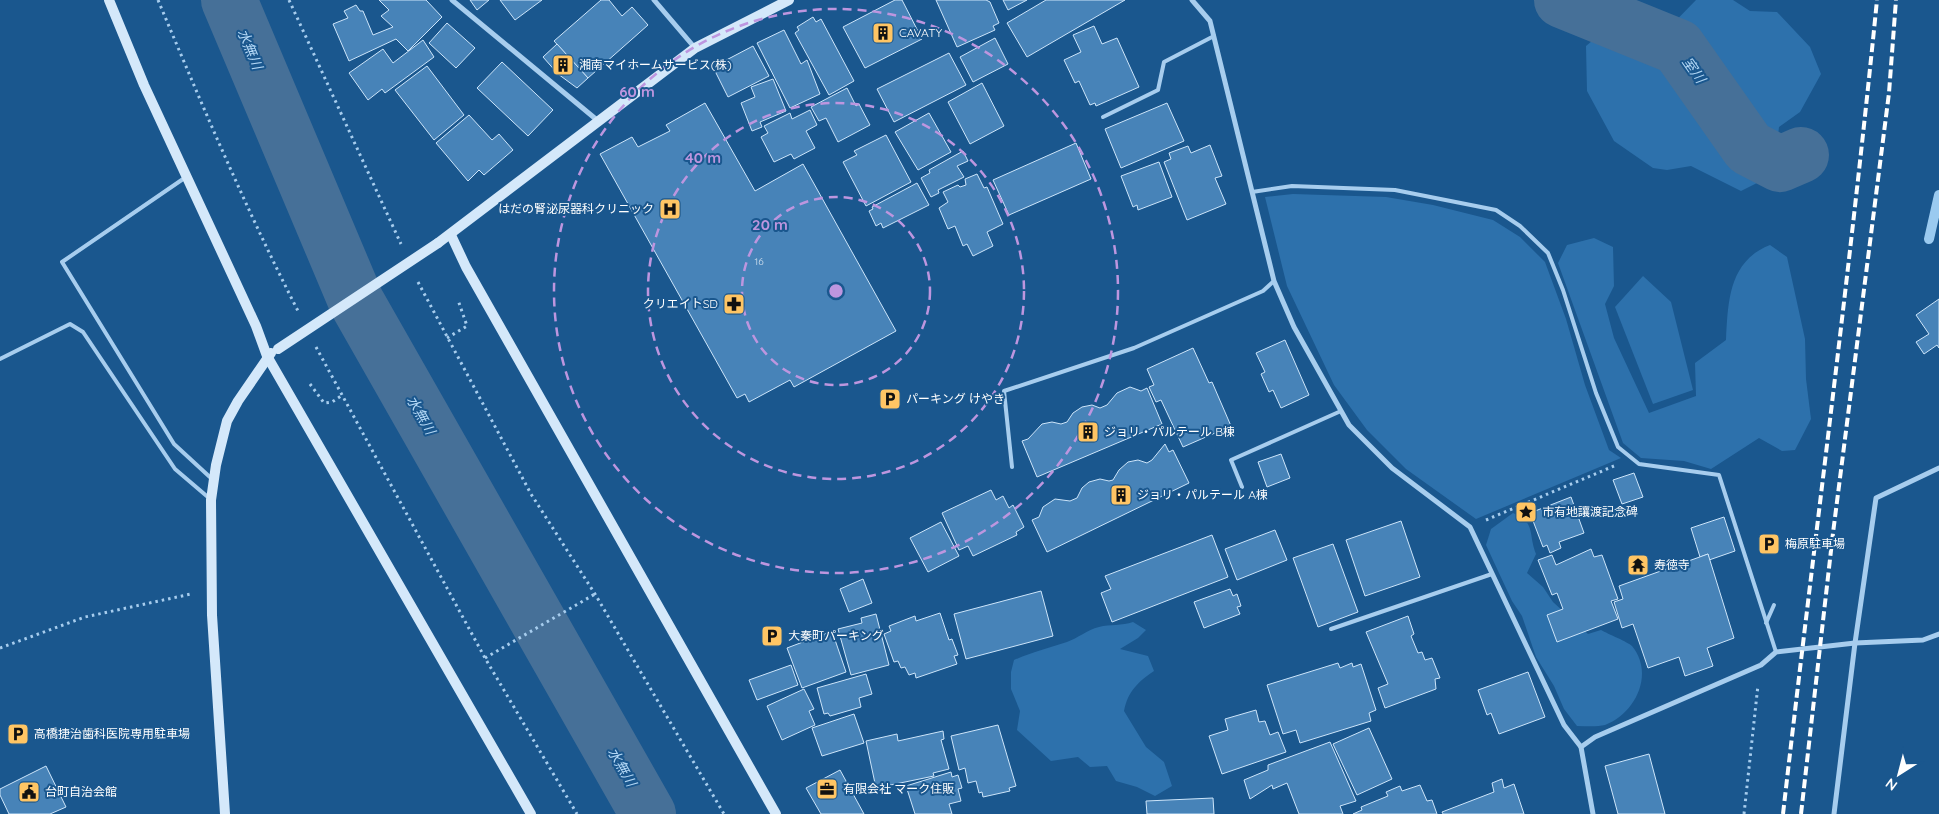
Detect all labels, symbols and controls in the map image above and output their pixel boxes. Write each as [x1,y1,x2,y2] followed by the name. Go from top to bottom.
[871,21,895,45] building icon: CAVATY
[899,25,943,40] place label: CAVATY
[234,26,267,74] water label: 水無川
[551,53,575,77] building icon: 湘南マイホームサービス(株)
[1679,53,1711,88] water label: 室川
[579,57,732,72] place label: 湘南マイホームサービス(株)
[619,82,655,101] text: 60 m
[685,148,721,167] text: 40 m
[658,197,682,221] hospital icon: はだの腎泌尿器科クリニック
[498,201,654,216] place label: はだの腎泌尿器科クリニック
[752,215,788,234] text: 20 m
[754,255,764,268] house number: 16
[827,282,845,300] centre of rings
[722,292,746,316] pharmacy icon: クリエイトSD
[643,296,718,311] place label: クリエイトSD
[878,387,902,411] parking icon: パーキング けやき
[906,391,1005,406] place label: パーキング けやき
[403,392,440,439] water label: 水無川
[1076,420,1100,444] building icon: ジョリ・パルテール B棟
[1104,424,1235,439] place label: ジョリ・パルテール B棟
[1109,483,1133,507] building icon: ジョリ・パルテール A棟
[1137,487,1268,502] place label: ジョリ・パルテール A棟
[1514,500,1538,524] place icon: 市有地讓渡記念碑
[1542,504,1638,519] place label: 市有地讓渡記念碑
[1757,532,1781,556] parking icon: 梅原駐車場
[1785,536,1845,551] place label: 梅原駐車場
[1626,553,1650,577] temple icon: 寿徳寺
[1654,557,1690,572] place label: 寿徳寺
[760,624,784,648] parking icon: 大秦町パーキング
[788,628,884,643] place label: 大秦町パーキング
[6,722,30,746] parking icon: 高橋捷治歯科医院専用駐車場
[34,726,190,741] place label: 高橋捷治歯科医院専用駐車場
[604,744,641,791] water label: 水無川
[1874,749,1924,799] north arrow
[1882,774,1901,795] text: N
[815,777,839,801] office icon: 有限会社 マーク住販
[17,780,41,804] public building icon: 台町自治会館
[843,781,954,796] place label: 有限会社 マーク住販
[45,784,117,799] place label: 台町自治会館

